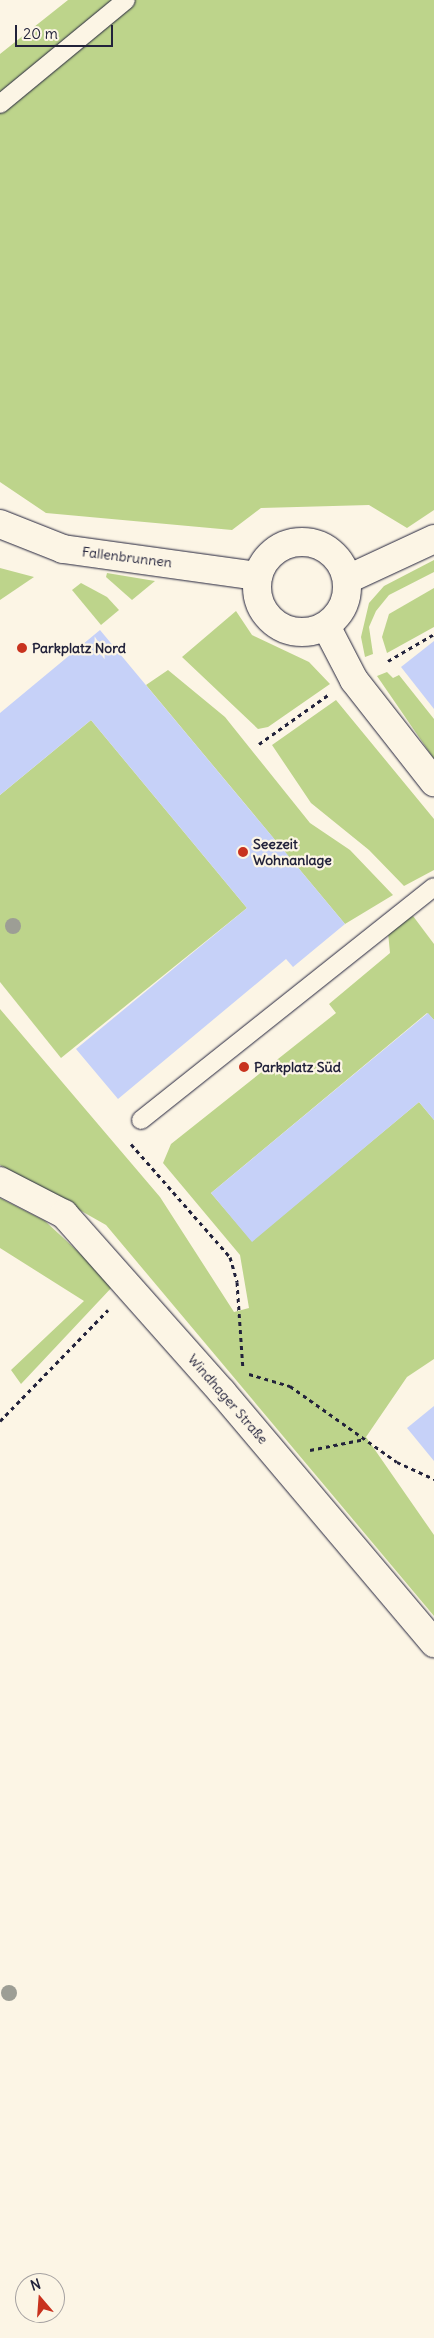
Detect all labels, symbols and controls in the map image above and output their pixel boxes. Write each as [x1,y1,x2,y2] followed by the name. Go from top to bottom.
[18,15,115,47] scale bar
[23,24,58,43] text: 20 m
[81,543,173,571] street label: Fallenbrunnen
[32,640,126,656] place label: Parkplatz Nord
[16,642,28,654] marker: Parkplatz Nord
[253,836,332,869] place label: Seezeit Wohnanlage
[237,846,249,858] marker: Seezeit Wohnanlage
[254,1059,341,1075] place label: Parkplatz Süd
[238,1061,250,1073] marker: Parkplatz Süd
[184,1351,272,1447] street label: Windhager Straße
[15,2273,65,2323] north arrow
[28,2275,43,2295] text: N

